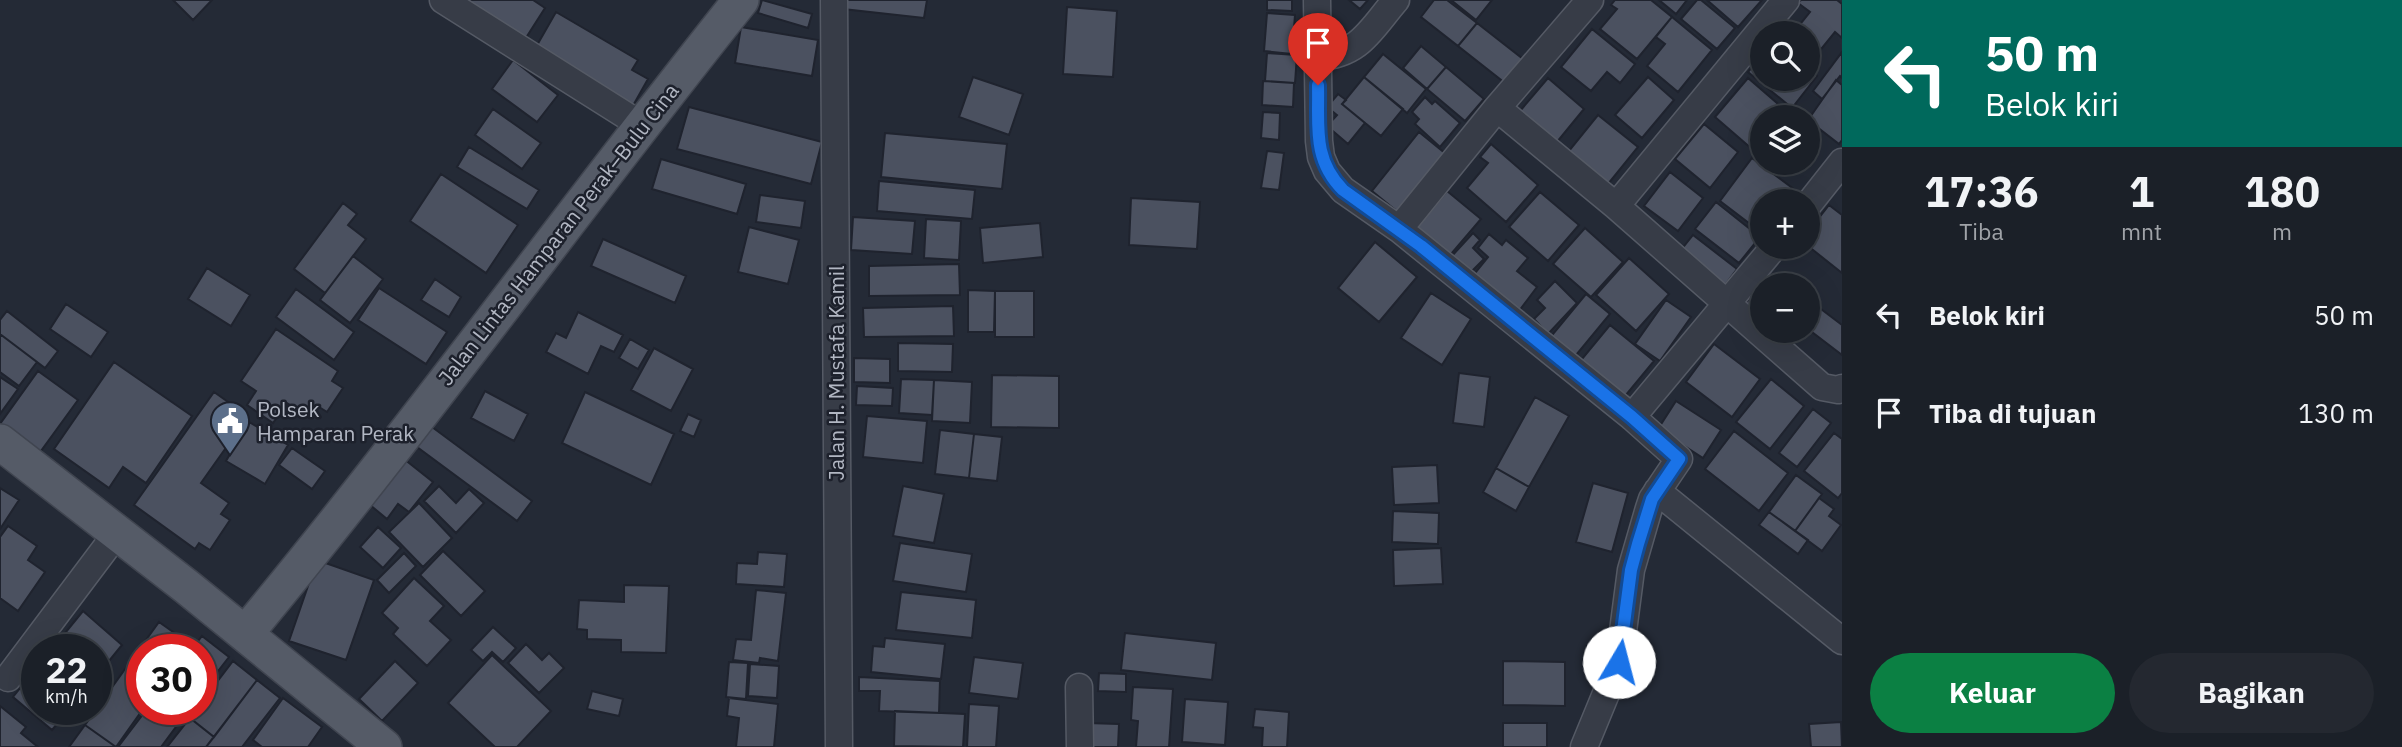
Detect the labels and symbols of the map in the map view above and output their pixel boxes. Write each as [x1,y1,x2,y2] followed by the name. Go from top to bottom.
[1288,13,1348,85] pin
[431,77,685,391] street label: Jalan Lintas Hamparan Perak–Bulu Cina
[822,265,850,481] street label: Jalan H. Mustafa Kamil
[257,395,414,447] place label: Polsek Hamparan Perak
[209,400,251,455] public building icon: Polsek Hamparan Perak
[1582,625,1656,699] position arrow
[126,634,217,725] speed limit sign: 30

